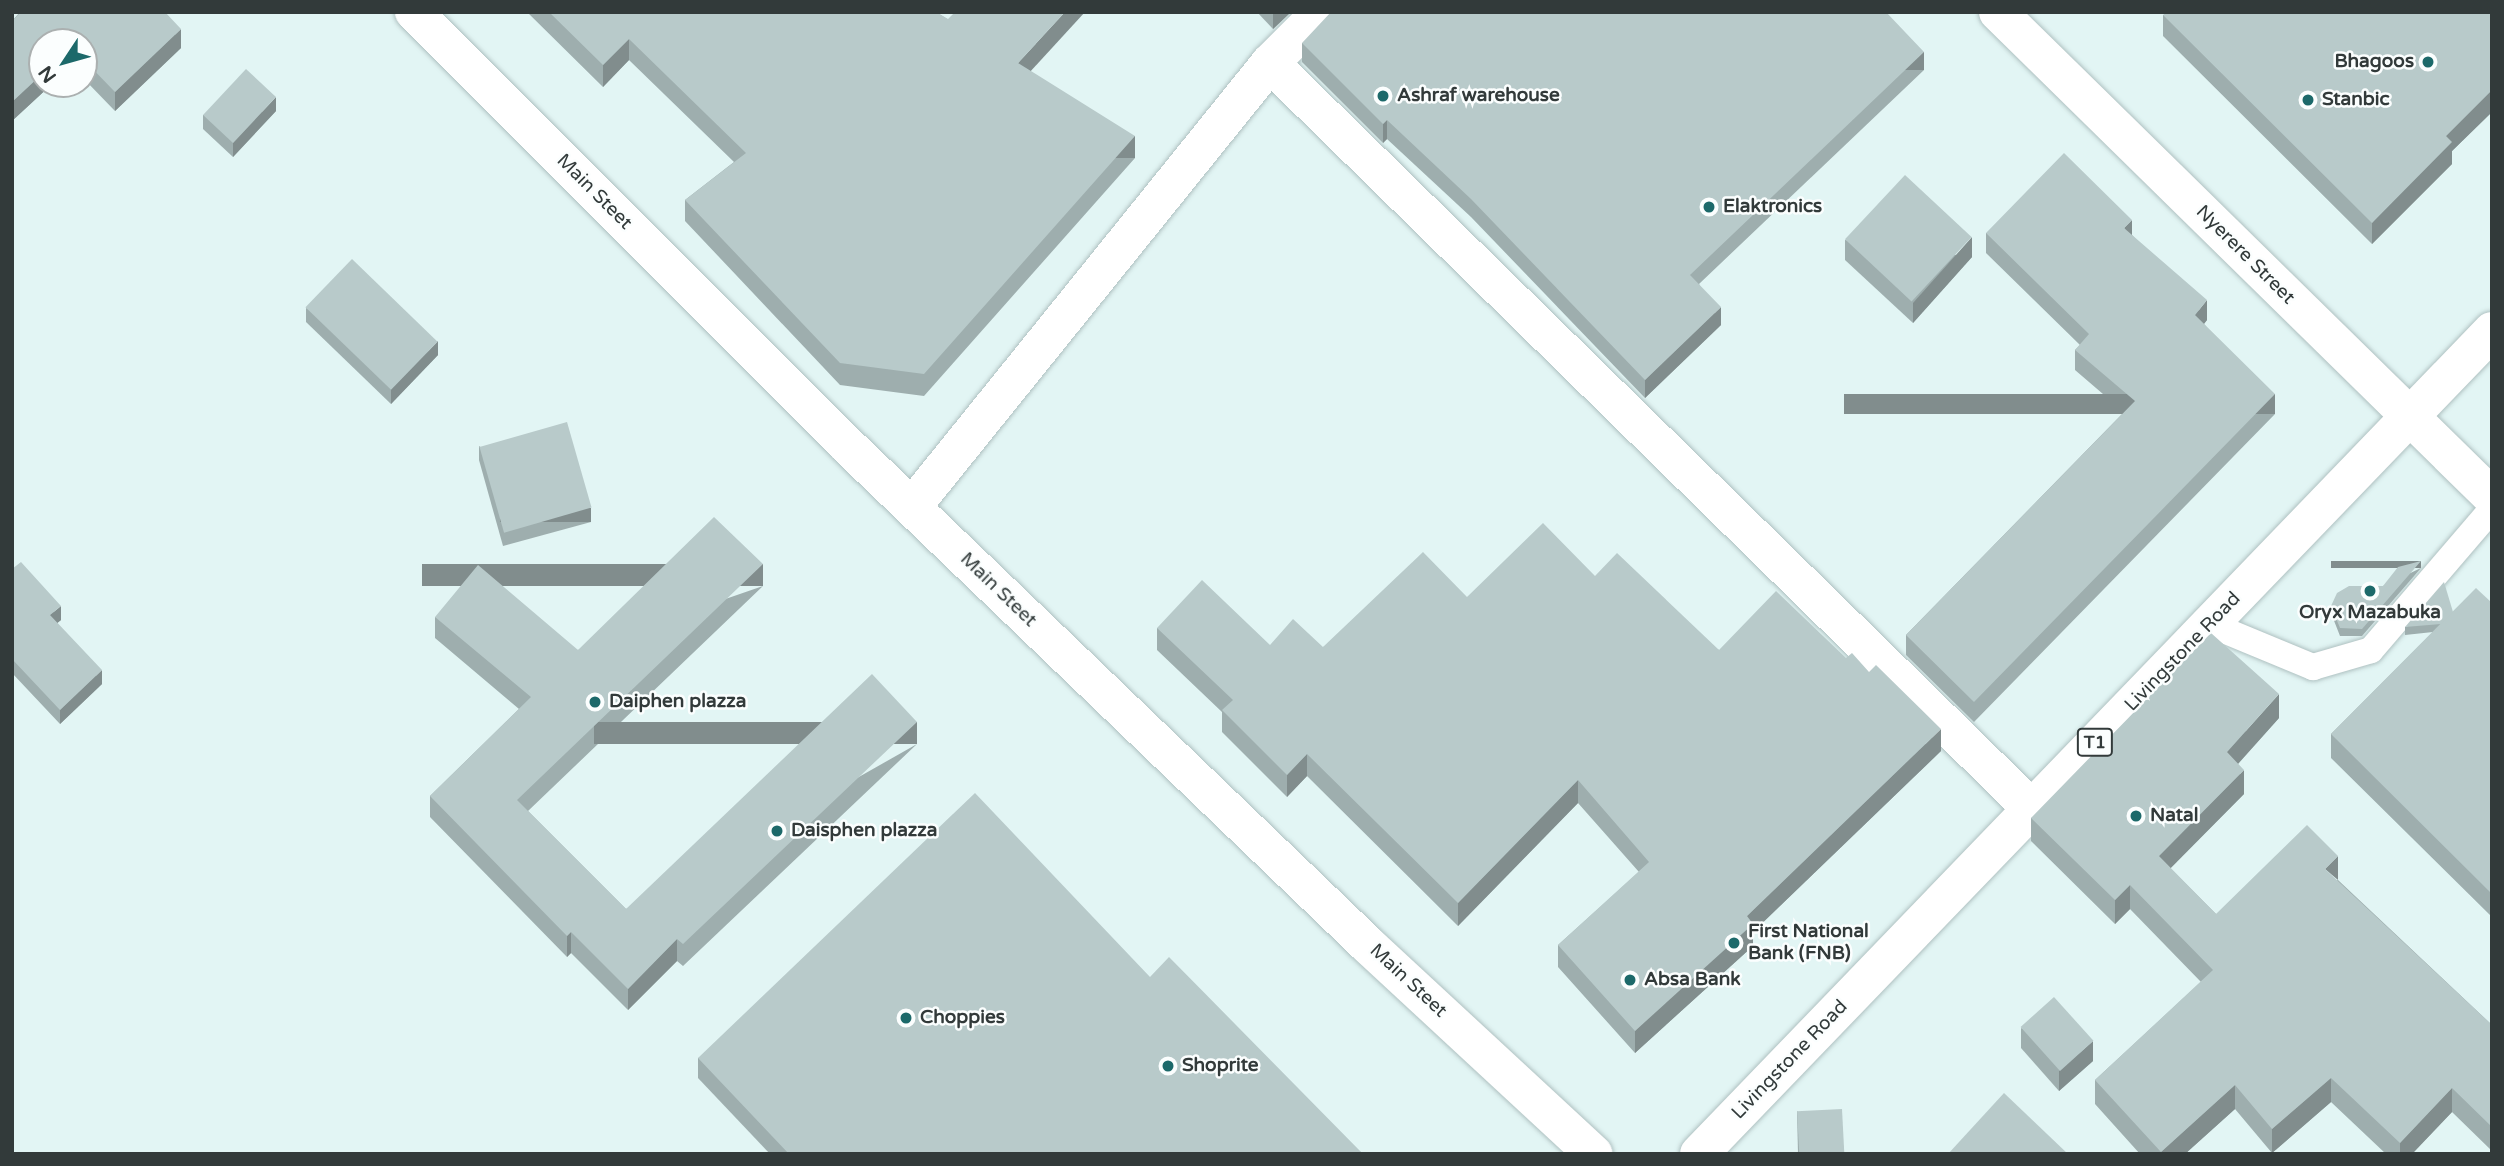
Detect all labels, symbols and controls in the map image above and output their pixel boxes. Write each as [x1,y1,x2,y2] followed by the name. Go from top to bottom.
[28,28,98,98] north arrow
[2335,51,2414,73] place label: Bhagoos
[2420,54,2436,70] marker: Bhagoos
[34,62,61,87] text: N
[1397,85,1560,107] place label: Ashraf warehouse
[1375,88,1391,104] marker: Ashraf warehouse
[2322,89,2390,111] place label: Stanbic
[2300,92,2316,108] marker: Stanbic
[551,149,637,235] street label: Main Steet
[1723,196,1822,218] place label: Elaktronics
[1701,199,1717,215] marker: Elaktronics
[2191,201,2299,309] street label: Nyerere Street
[955,548,1041,632] street label: Main Steet
[2362,583,2378,599] marker: Oryx Mazabuka
[2120,588,2246,716] street label: Livingstone Road
[2299,602,2441,624] place label: Oryx Mazabuka
[609,691,746,713] place label: Daiphen plazza
[587,694,603,710] marker: Daiphen plazza
[2076,728,2114,756] road number: T1
[2150,805,2198,827] place label: Natal
[2128,808,2144,824] marker: Natal
[791,820,937,842] place label: Daisphen plazza
[769,823,785,839] marker: Daisphen plazza
[1748,921,1869,965] place label: First National Bank (FNB)
[1726,935,1742,951] marker: First National Bank (FNB)
[1365,939,1451,1023] street label: Main Steet
[1644,969,1741,991] place label: Absa Bank
[1622,972,1638,988] marker: Absa Bank
[1727,996,1853,1124] street label: Livingstone Road
[920,1007,1005,1029] place label: Choppies
[898,1010,914,1026] marker: Choppies
[1182,1055,1259,1077] place label: Shoprite
[1160,1058,1176,1074] marker: Shoprite

